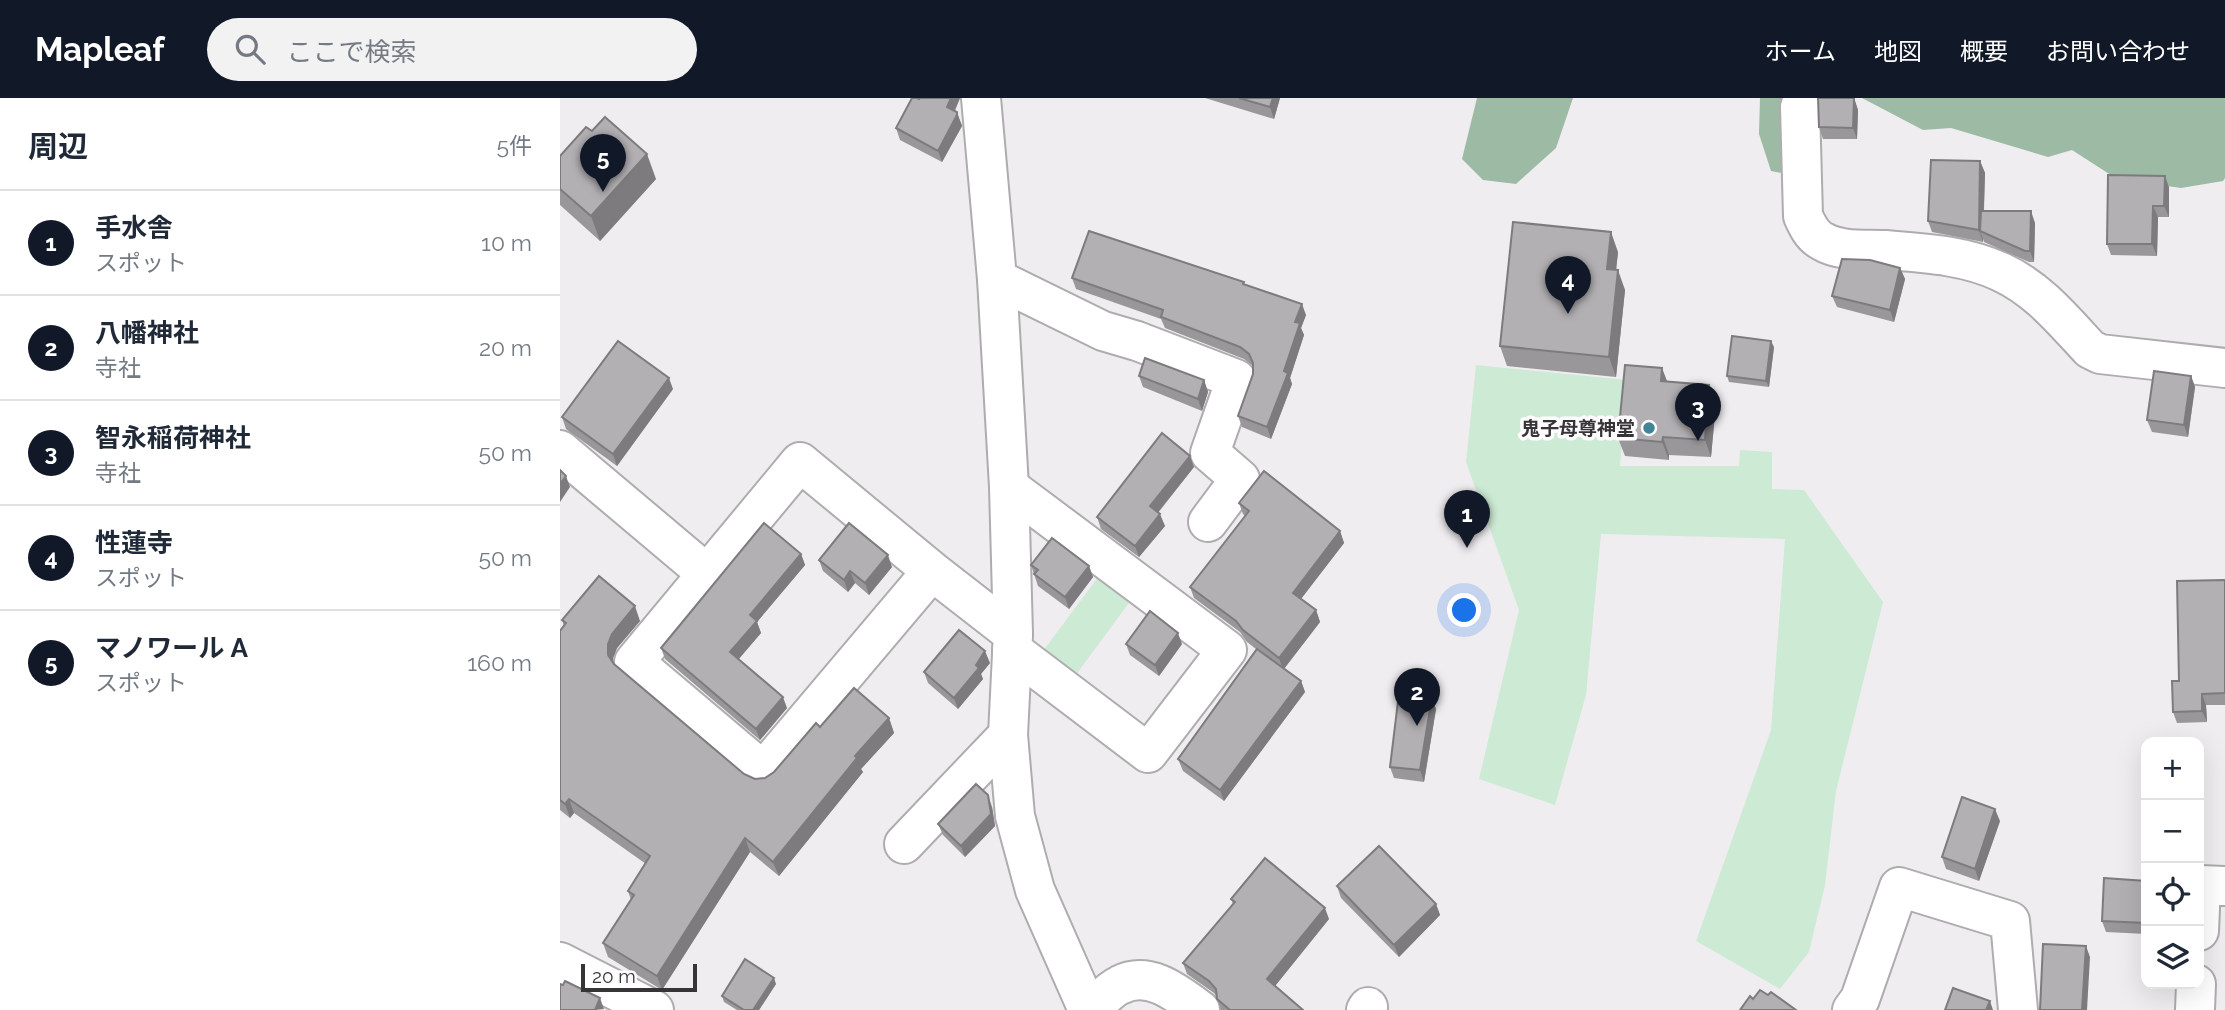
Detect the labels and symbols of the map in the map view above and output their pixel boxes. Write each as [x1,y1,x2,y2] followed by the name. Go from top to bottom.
[580,134,626,192] pin: 5
[1545,256,1591,314] pin: 4
[1675,383,1721,441] pin: 3
[1521,417,1635,439] place label: 鬼子母尊神堂
[1641,420,1657,436] marker: 鬼子母尊神堂
[1444,490,1490,548] pin: 1
[1447,593,1481,627] your location
[1394,668,1440,726] pin: 2
[581,961,696,993] scale bar

